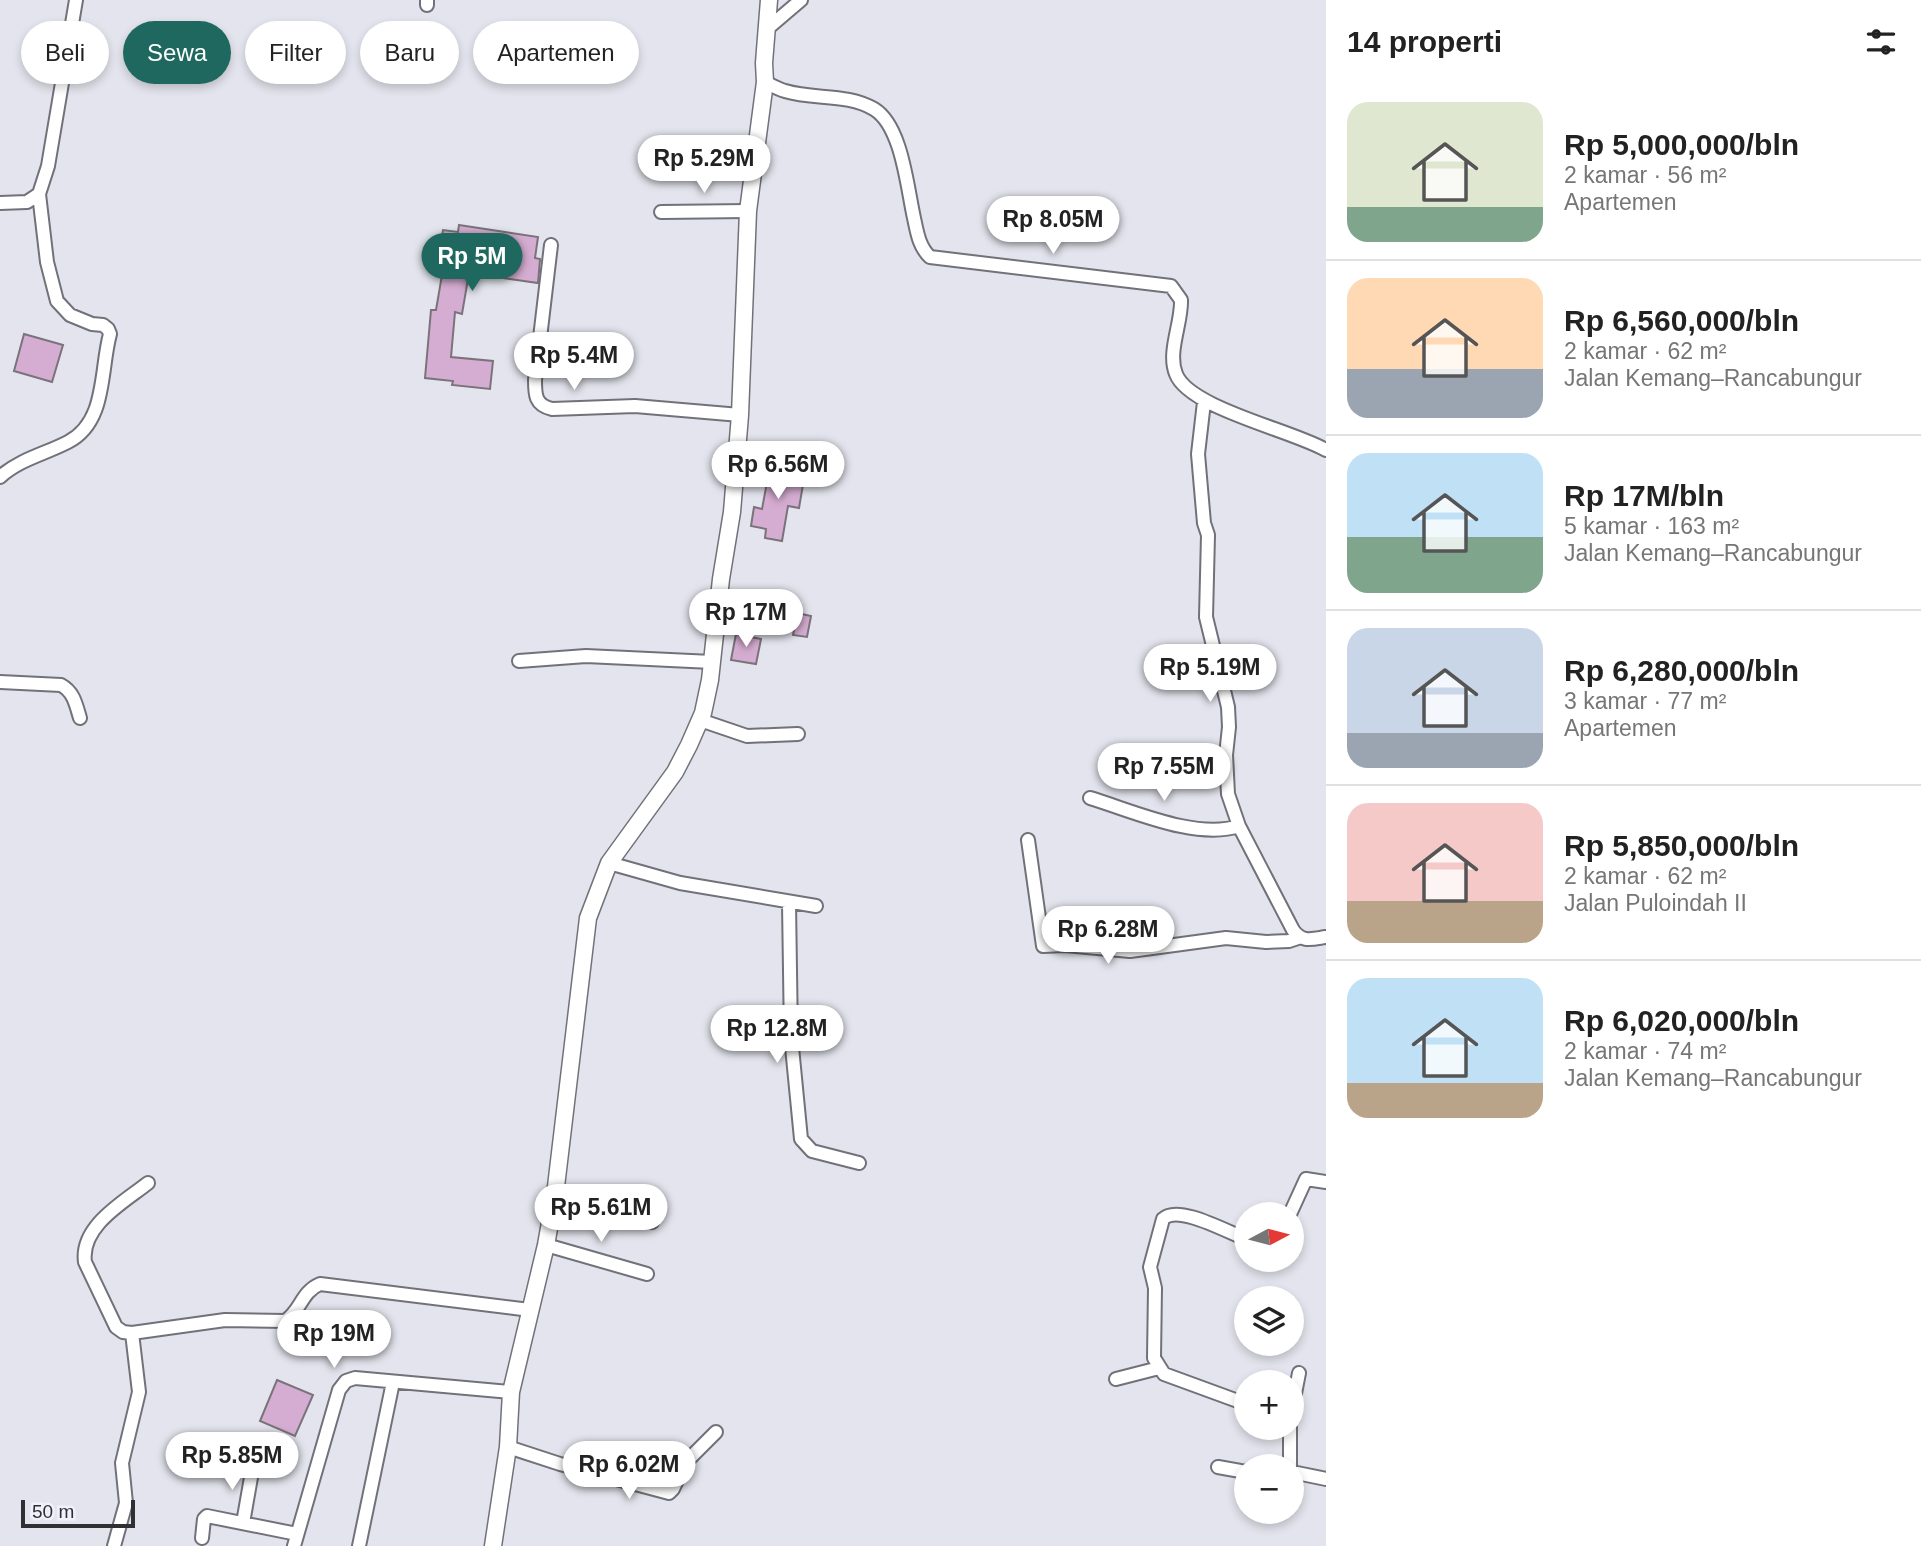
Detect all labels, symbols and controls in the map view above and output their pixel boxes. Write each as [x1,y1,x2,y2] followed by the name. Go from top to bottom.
[21,21,109,84] chip: Beli
[123,21,231,84] chip: Sewa
[245,21,346,84] chip: Filter
[360,21,459,84] chip: Baru
[473,21,639,84] chip: Apartemen
[1862,23,1900,61] icon: filters
[1347,25,1502,58] text: 14 properti
[1564,128,1799,161] text: Rp 5,000,000/bln
[1403,130,1487,214] icon: home
[632,136,776,195] pin: Rp 5.29M
[654,145,754,171] text: Rp 5.29M
[1564,162,1726,188] text: 2 kamar · 56 m²
[1564,189,1677,215] text: Apartemen
[981,196,1125,256] pin: Rp 8.05M
[1003,206,1103,232] text: Rp 8.05M
[423,233,521,293] pin: Rp 5M
[438,243,507,269] text: Rp 5M
[1564,304,1799,337] text: Rp 6,560,000/bln
[1403,306,1487,390] icon: home
[509,332,639,392] pin: Rp 5.4M
[1564,338,1726,364] text: 2 kamar · 62 m²
[530,342,618,368] text: Rp 5.4M
[1564,365,1862,391] text: Jalan Kemang–Rancabungur
[706,442,850,501] pin: Rp 6.56M
[728,451,828,477] text: Rp 6.56M
[1564,479,1724,512] text: Rp 17M/bln
[1403,481,1487,565] icon: home
[1564,513,1739,539] text: 5 kamar · 163 m²
[1564,540,1862,566] text: Jalan Kemang–Rancabungur
[689,590,803,649] pin: Rp 17M
[705,599,787,625] text: Rp 17M
[1138,644,1282,704] pin: Rp 5.19M
[1160,654,1260,680] text: Rp 5.19M
[1564,654,1799,687] text: Rp 6,280,000/bln
[1403,656,1487,740] icon: home
[1564,688,1726,714] text: 3 kamar · 77 m²
[1564,715,1677,741] text: Apartemen
[1092,744,1236,803] pin: Rp 7.55M
[1114,753,1214,779] text: Rp 7.55M
[1564,829,1799,862] text: Rp 5,850,000/bln
[1403,831,1487,915] icon: home
[1564,863,1726,889] text: 2 kamar · 62 m²
[1564,890,1747,916] text: Jalan Puloindah II
[1036,906,1180,966] pin: Rp 6.28M
[1058,916,1158,942] text: Rp 6.28M
[1564,1004,1799,1037] text: Rp 6,020,000/bln
[705,1006,849,1065] pin: Rp 12.8M
[1403,1006,1487,1090] icon: home
[727,1015,827,1041] text: Rp 12.8M
[1564,1038,1726,1064] text: 2 kamar · 74 m²
[1564,1065,1862,1091] text: Jalan Kemang–Rancabungur
[529,1184,673,1244] pin: Rp 5.61M
[551,1194,651,1220] text: Rp 5.61M
[1234,1202,1304,1272] north arrow
[1234,1202,1304,1524] map controls
[1234,1286,1304,1356] button: layers
[277,1310,391,1370] pin: Rp 19M
[293,1320,375,1346] text: Rp 19M
[1234,1370,1304,1440] button: +
[160,1432,304,1492] pin: Rp 5.85M
[182,1442,282,1468] text: Rp 5.85M
[557,1442,701,1501] pin: Rp 6.02M
[579,1451,679,1477] text: Rp 6.02M
[1234,1454,1304,1524] button: −
[21,1497,135,1529] scale bar
[32,1501,74,1522] text: 50 m

